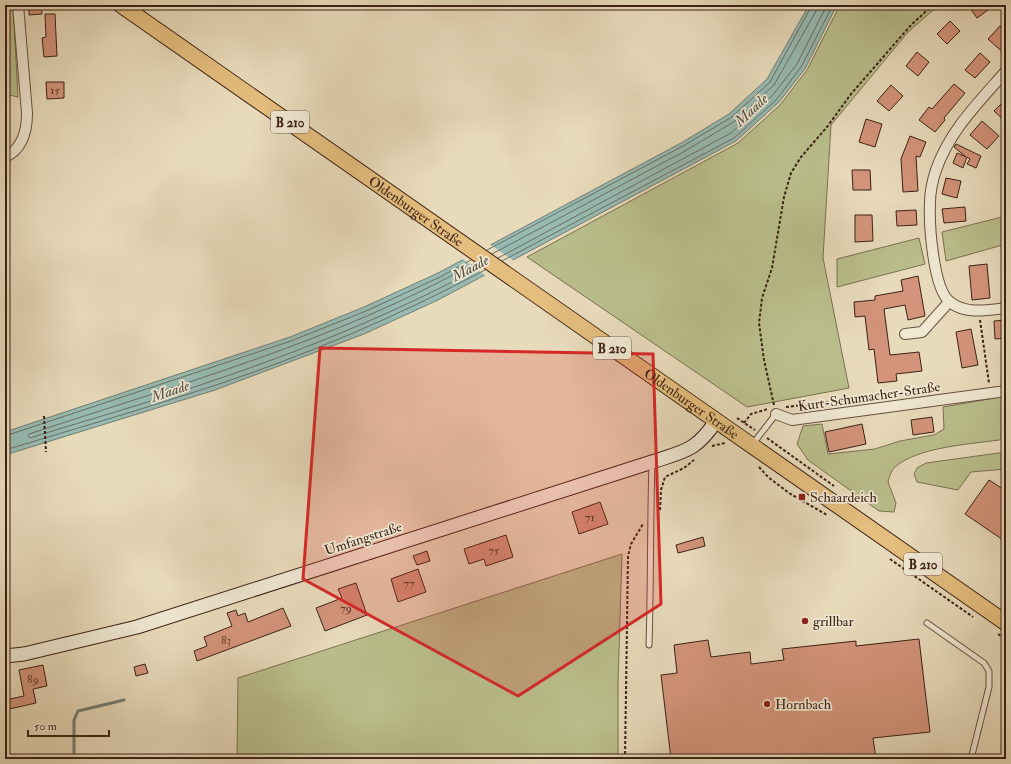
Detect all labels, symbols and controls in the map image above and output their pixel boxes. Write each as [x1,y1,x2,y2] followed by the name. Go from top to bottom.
[50,83,60,98] house number: 15
[730,89,773,131] water label: Maade
[271,111,309,133] road number: B 210
[365,173,467,251] street label: Oldenburger Straße
[447,250,493,287] water label: Maade
[593,337,631,359] road number: B 210
[641,365,742,443] street label: Oldenburger Straße
[147,376,193,407] water label: Maade
[797,378,942,415] street label: Kurt-Schumacher-Straße
[810,489,877,506] place label: Schaardeich
[797,492,807,502] marker: Schaardeich
[585,510,595,525] house number: 71
[322,518,404,559] street label: Umfangstraße
[489,543,500,558] house number: 75
[904,553,942,575] road number: B 210
[403,576,415,591] house number: 77
[340,601,352,616] house number: 79
[813,613,855,630] place label: grillbar
[800,616,810,626] marker: grillbar
[221,633,231,648] house number: 83
[27,672,39,687] house number: 89
[775,696,832,713] place label: Hornbach
[762,699,772,709] marker: Hornbach
[28,712,109,738] scale bar
[34,719,58,734] text: 50 m

